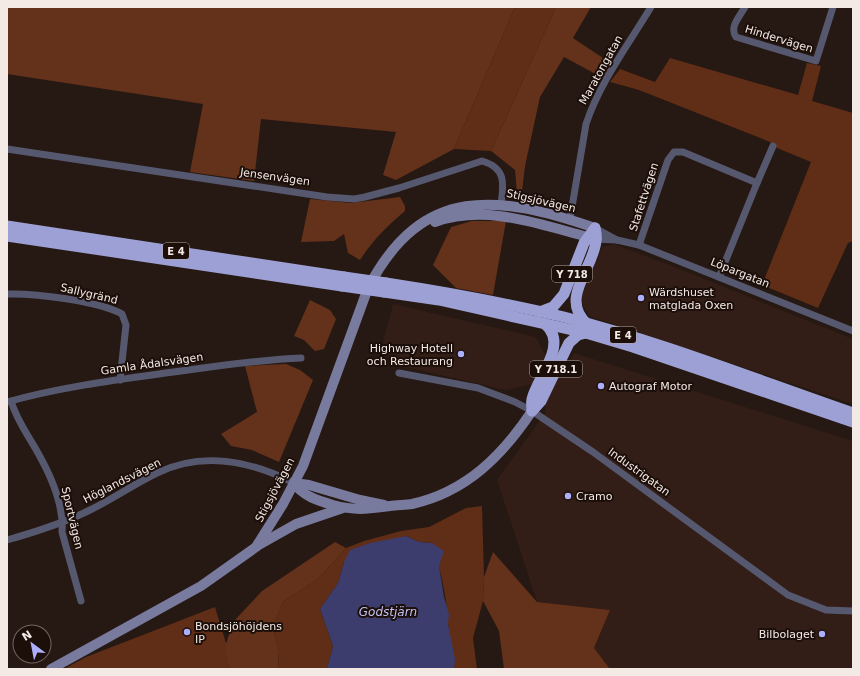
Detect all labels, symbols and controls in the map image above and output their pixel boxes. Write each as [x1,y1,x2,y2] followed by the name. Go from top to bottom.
[743,22,815,56] street label: Hindervägen
[577,33,625,107] street label: Maratongatan
[627,161,661,233] street label: Stafettvägen
[238,166,311,188] street label: Jensenvägen
[505,187,577,215] street label: Stigsjövägen
[163,243,189,259] road number: E 4
[709,255,771,291] street label: Löpargatan
[552,266,592,282] road number: Y 718
[59,281,119,307] street label: Sallygränd
[649,286,733,312] place label: Wärdshuset matglada Oxen
[636,293,646,303] marker: Wärdshuset matglada Oxen
[610,327,636,343] road number: E 4
[367,342,453,368] place label: Highway Hotell och Restaurang
[456,349,466,359] marker: Highway Hotell och Restaurang
[100,350,204,378] street label: Gamla Ådalsvägen
[530,361,582,377] road number: Y 718.1
[609,380,692,393] place label: Autograf Motor
[596,381,606,391] marker: Autograf Motor
[605,445,673,499] street label: Industrigatan
[81,456,163,506] street label: Höglandsvägen
[253,456,297,524] street label: Stigsjövägen
[59,486,85,550] street label: Sportvägen
[576,490,613,503] place label: Cramo
[563,491,573,501] marker: Cramo
[359,605,417,619] water label: Godstjärn
[195,620,282,646] place label: Bondsjöhöjdens IP
[12,624,52,664] north arrow
[182,627,192,637] marker: Bondsjöhöjdens IP
[20,628,34,644] text: N
[759,628,815,641] place label: Bilbolaget
[817,629,827,639] marker: Bilbolaget

